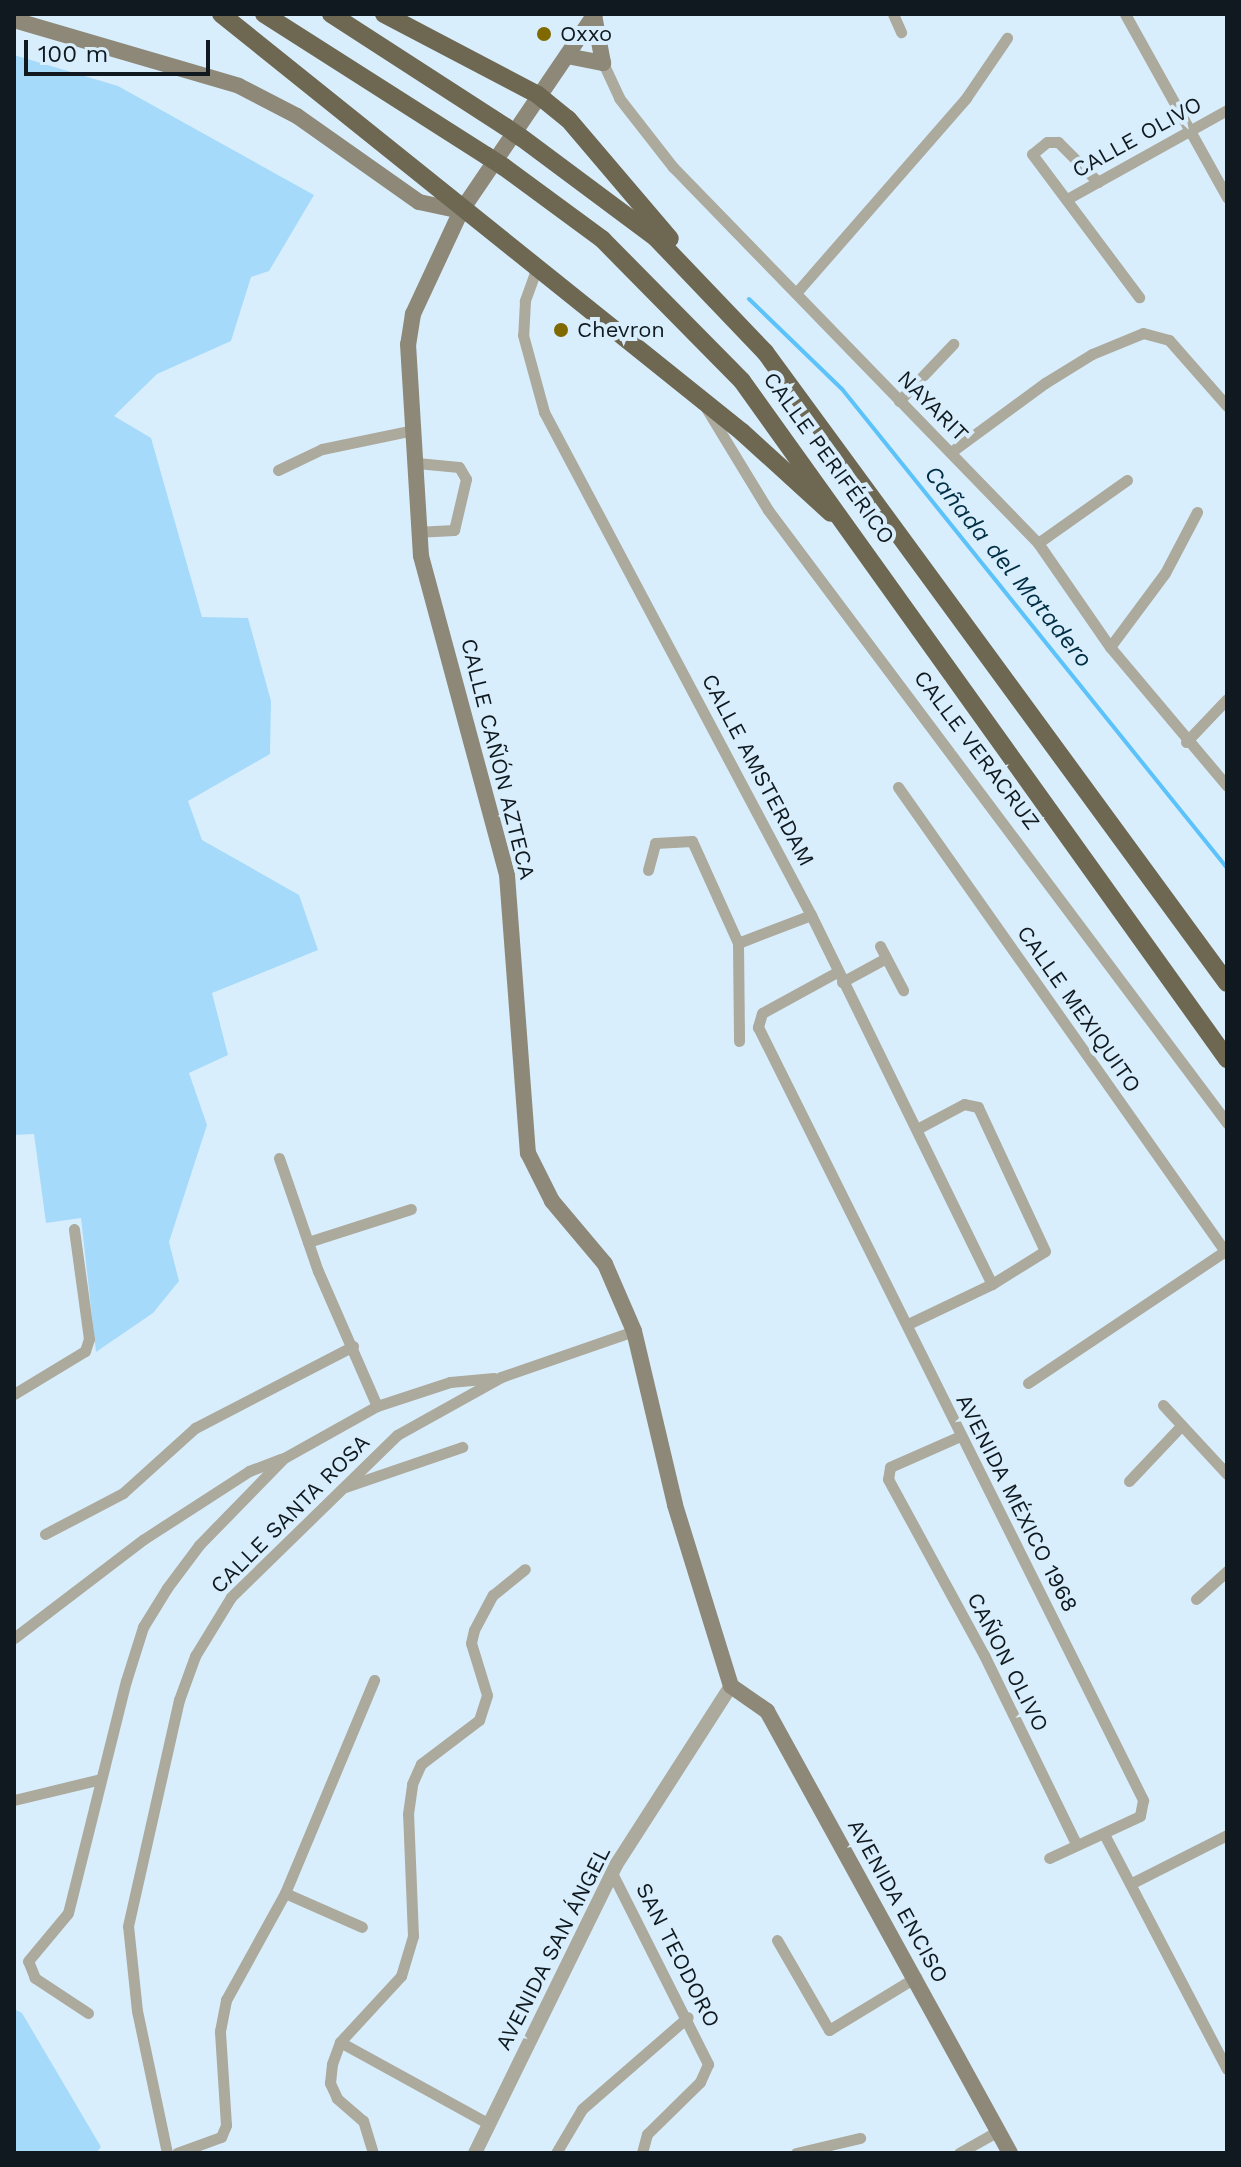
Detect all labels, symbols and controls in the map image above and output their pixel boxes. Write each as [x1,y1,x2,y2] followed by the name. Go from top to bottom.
[560,21,612,47] place label: Oxxo
[28,24,214,74] scale bar
[535,25,553,43] marker: Oxxo
[38,40,108,68] text: 100 m
[1068,91,1206,183] street label: CALLE OLIVO
[577,317,665,343] place label: Chevron
[552,321,570,339] marker: Chevron
[892,365,974,447] street label: NAYARIT
[758,367,900,549] street label: CALLE PERIFÉRICO
[917,460,1099,674] water label: Cañada del Matadero
[455,635,541,883] street label: CALLE CAÑÓN AZTECA
[908,665,1046,835] street label: CALLE VERACRUZ
[696,669,820,871] street label: CALLE AMSTERDAM
[1011,920,1147,1098] street label: CALLE MEXIQUITO
[950,1389,1084,1617] street label: AVENIDA MÉXICO 1968
[205,1429,375,1599] street label: CALLE SANTA ROSA
[962,1588,1054,1736] street label: CAÑON OLIVO
[842,1814,954,1988] street label: AVENIDA ENCISO
[490,1841,616,2055] street label: AVENIDA SAN ÁNGEL
[630,1878,726,2032] street label: SAN TEODORO

